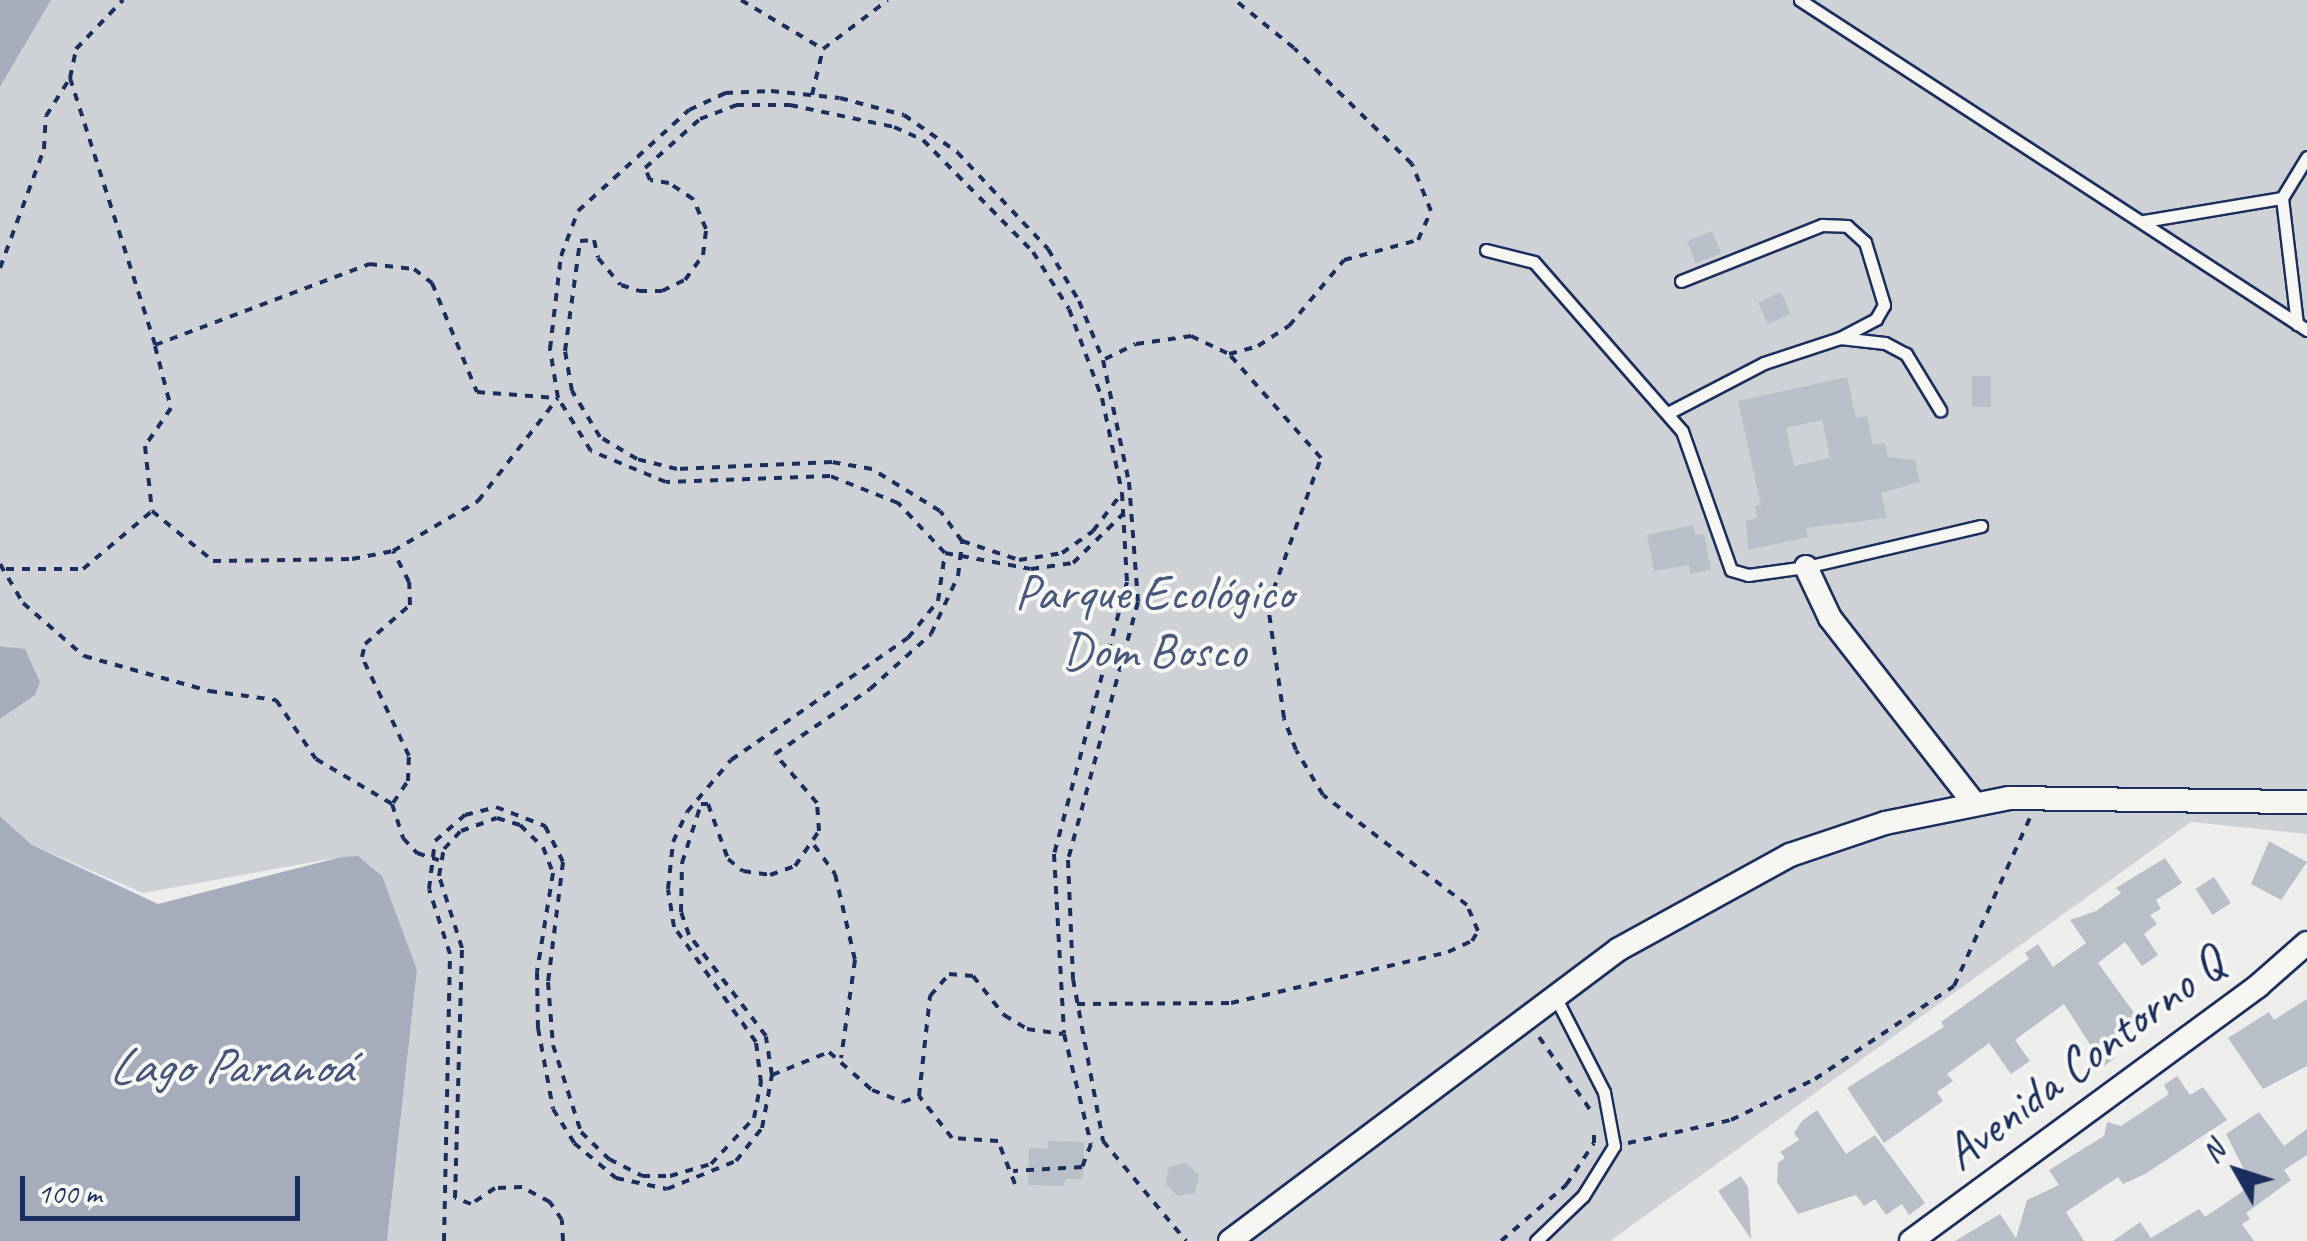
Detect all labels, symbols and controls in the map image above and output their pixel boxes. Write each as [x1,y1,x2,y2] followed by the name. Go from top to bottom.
[1015,562,1293,680] park label: Parque Ecológico Dom Bosco
[1932,933,2236,1183] street label: Avenida Contorno Q
[108,1036,352,1098] water label: Lago Paranoá
[2187,1121,2287,1221] north arrow
[2194,1134,2232,1170] text: N
[25,1156,305,1218] scale bar
[37,1174,102,1212] text: 100 m

